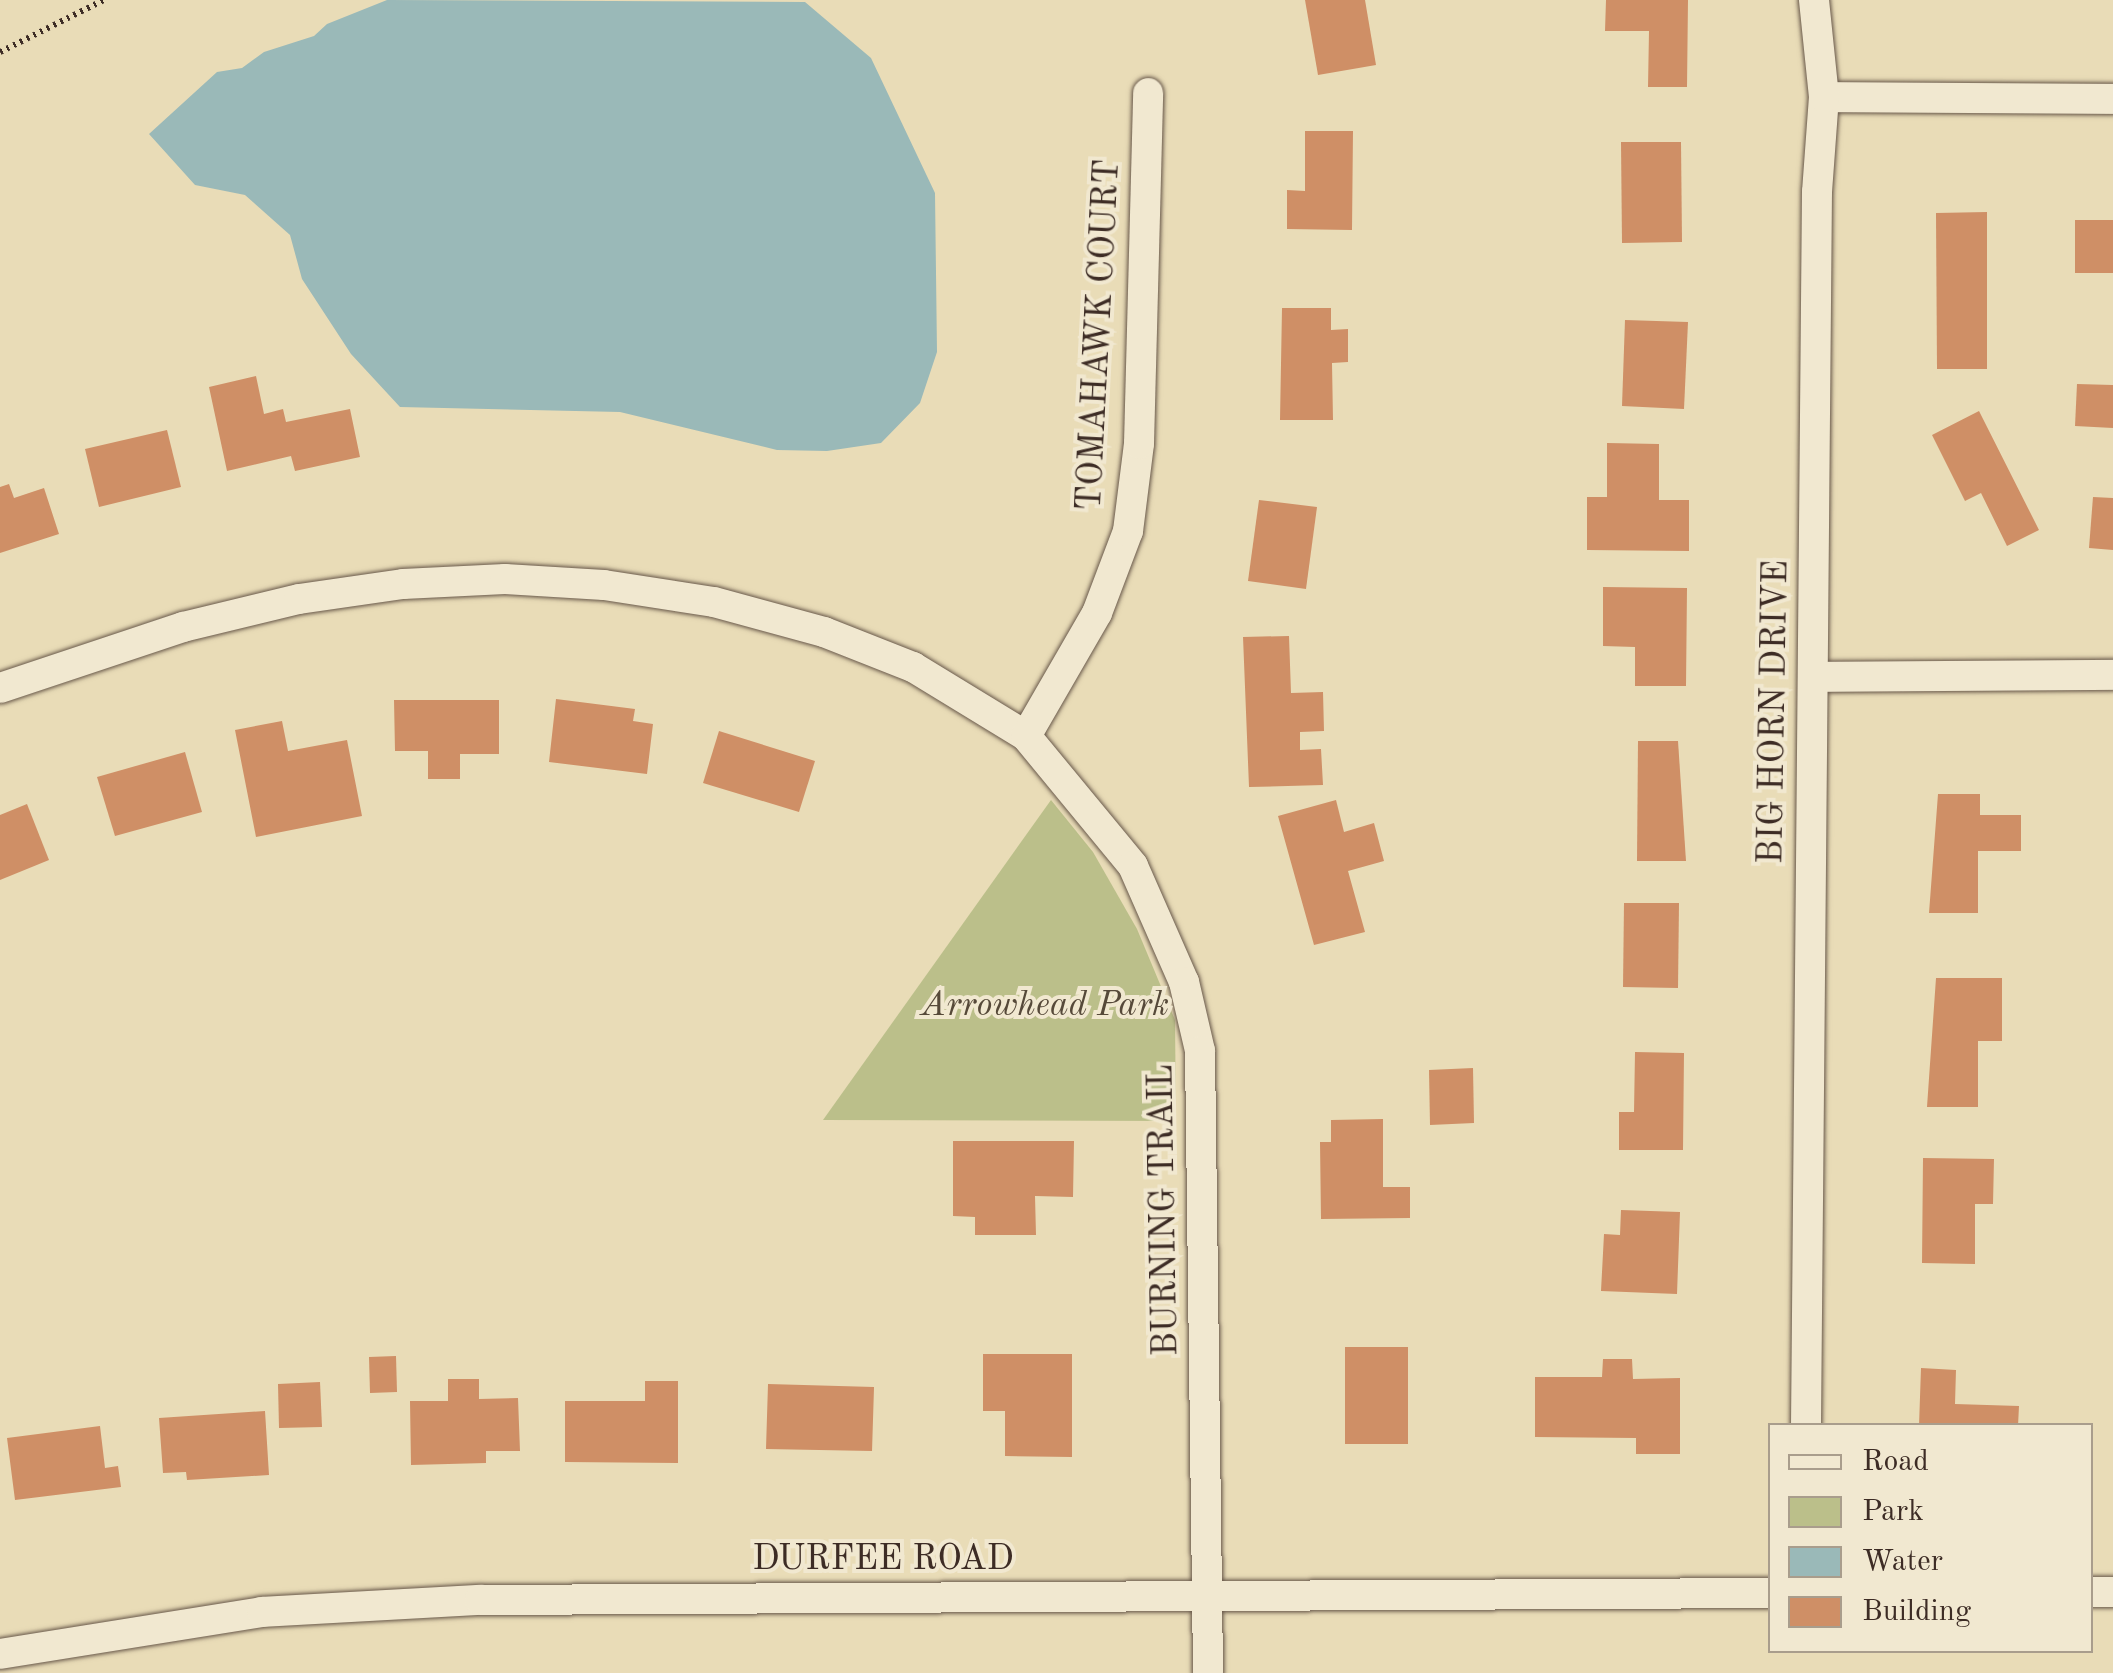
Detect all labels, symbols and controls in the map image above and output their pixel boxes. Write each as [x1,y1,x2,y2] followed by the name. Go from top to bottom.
[1070,158,1130,512] street label: TOMAHAWK COURT
[1751,560,1799,864] street label: BIG HORN DRIVE
[921,985,1169,1027] park label: Arrowhead Park
[1141,1063,1189,1357] street label: BURNING TRAIL
[1768,1423,2093,1653] legend
[1862,1447,1929,1477] text: Road
[1862,1497,1924,1527] text: Park
[752,1539,1014,1581] street label: DURFEE ROAD
[1862,1547,1943,1577] text: Water
[1862,1597,1971,1627] text: Building

